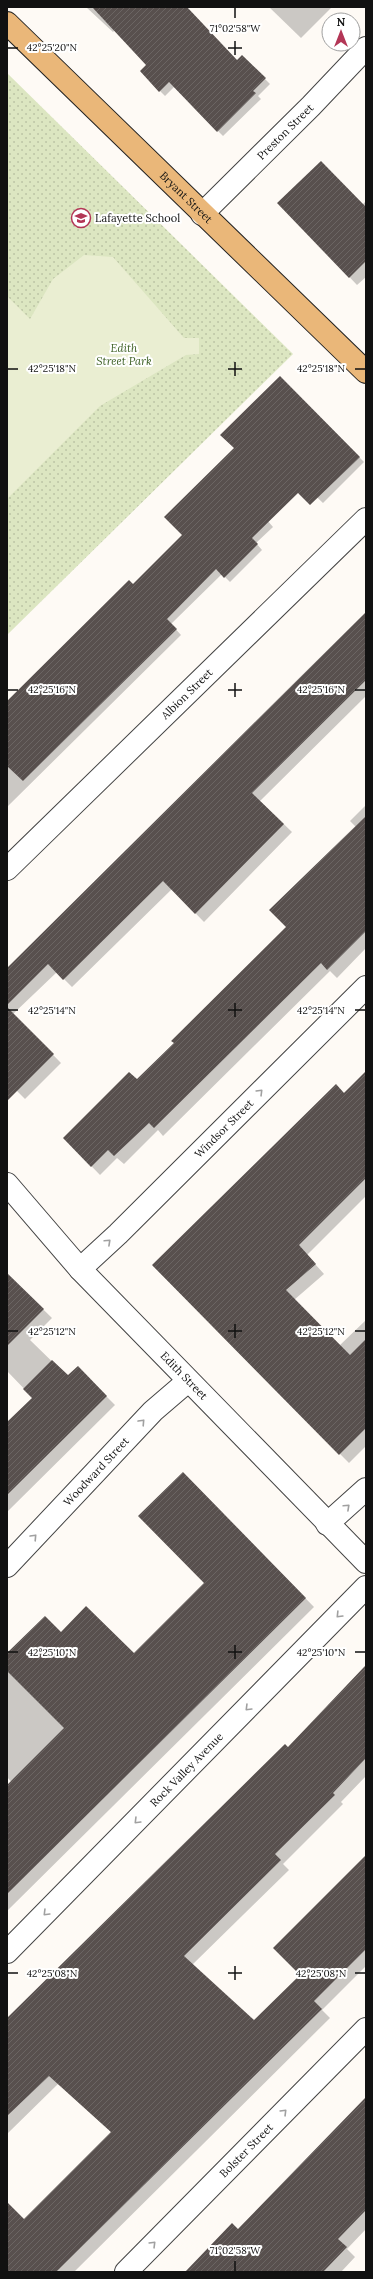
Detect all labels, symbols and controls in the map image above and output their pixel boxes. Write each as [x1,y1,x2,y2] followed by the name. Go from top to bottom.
[321,12,361,52] north arrow
[337,15,346,29] text: N
[210,22,261,35] text: 71°02'58"W
[27,41,78,54] text: 42°25'20"N
[254,100,317,163] street label: Preston Street
[157,168,216,227] street label: Bryant Street
[70,207,92,229] school or university icon: Lafayette School
[95,211,180,225] place label: Lafayette School
[96,341,152,368] park label: Edith Street Park
[28,362,76,375] text: 42°25'18"N
[297,362,345,375] text: 42°25'18"N
[157,665,216,723] street label: Albion Street
[28,683,76,696] text: 42°25'16"N
[297,683,345,696] text: 42°25'16"N
[28,1004,76,1017] text: 42°25'14"N
[297,1004,345,1017] text: 42°25'14"N
[255,1089,263,1097] one-way arrow
[191,1096,257,1161] street label: Windsor Street
[103,1240,111,1247] one-way arrow
[28,1325,76,1338] text: 42°25'12"N
[297,1325,345,1338] text: 42°25'12"N
[157,1349,211,1403] street label: Edith Street
[137,1419,145,1427] one-way arrow
[60,1433,132,1509] street label: Woodward Street
[342,1504,350,1511] one-way arrow
[29,1535,36,1542] one-way arrow
[336,1610,344,1618] one-way arrow
[28,1646,77,1659] text: 42°25'10"N
[297,1646,346,1659] text: 42°25'10"N
[245,1703,253,1711] one-way arrow
[147,1729,226,1810] street label: Rock Valley Avenue
[134,1816,142,1824] one-way arrow
[43,1908,51,1916] one-way arrow
[27,1967,78,1980] text: 42°25'08"N
[296,1967,347,1980] text: 42°25'08"N
[279,2109,287,2117] one-way arrow
[216,2120,276,2180] street label: Bolster Street
[148,2241,156,2249] one-way arrow
[210,2244,261,2257] text: 71°02'58"W

